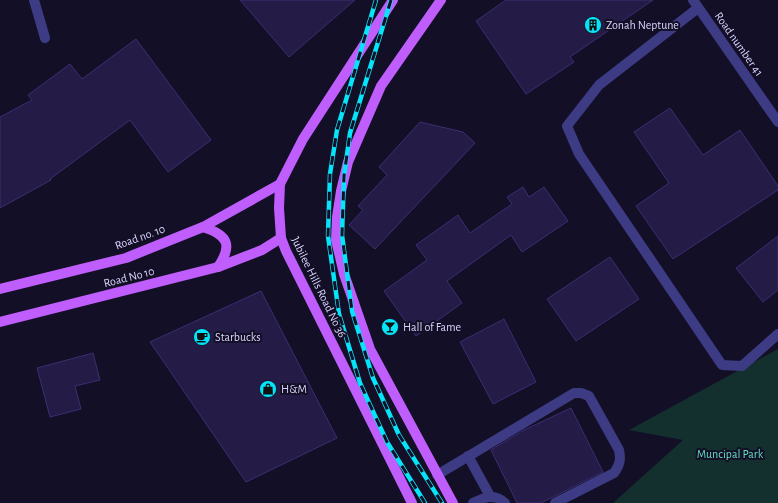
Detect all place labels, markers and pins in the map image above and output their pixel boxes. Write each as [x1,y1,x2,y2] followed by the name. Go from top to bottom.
[583,15,603,35] building icon: Zonah Neptune
[606,19,679,31] place label: Zonah Neptune
[380,317,400,337] bar icon: Hall of Fame
[403,321,461,333] place label: Hall of Fame
[192,327,212,347] cafe icon: Starbucks
[215,331,261,343] place label: Starbucks
[258,379,278,399] shop icon: H&M
[281,383,307,395] place label: H&M

